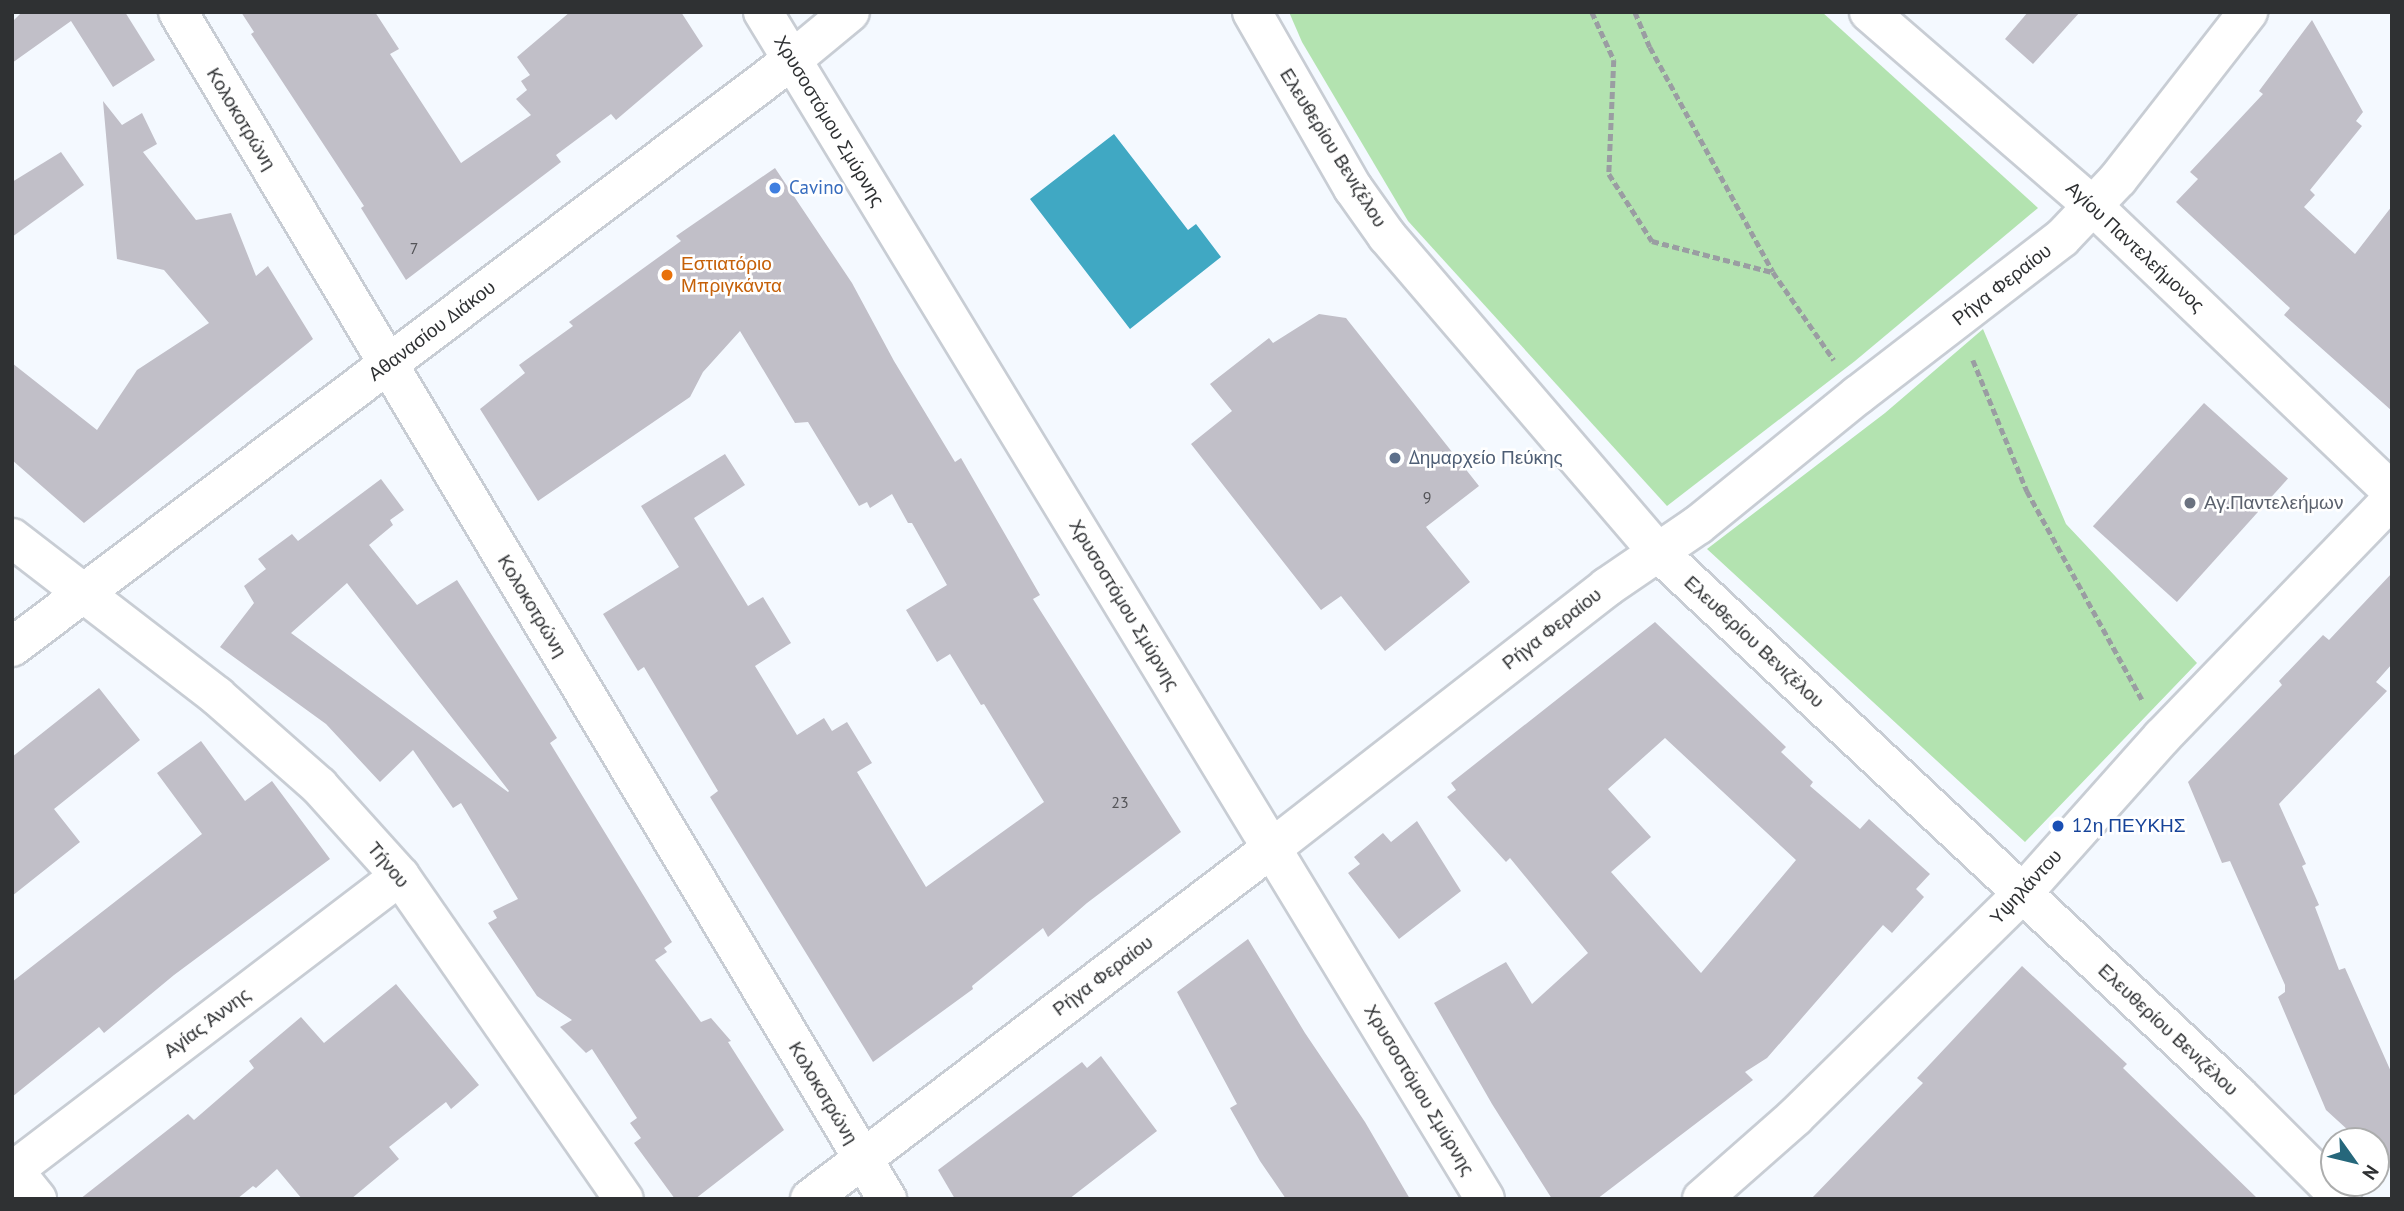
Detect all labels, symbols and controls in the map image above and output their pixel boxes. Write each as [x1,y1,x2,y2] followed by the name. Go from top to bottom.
[769,31,889,211] street label: Χρυσοστόμου Σμύρνης
[202,64,280,174] street label: Κολοκοτρώνη
[1275,64,1391,232] street label: Ελευθερίου Βενιζέλου
[789,177,844,199] place label: Cavino
[2061,177,2209,317] street label: Αγίου Παντελεήμονος
[767,180,783,196] marker: Cavino
[410,238,418,258] house number: 7
[1948,239,2056,331] street label: Ρήγα Φεραίου
[681,253,782,297] place label: Εστιατόριο Μπριγκάντα
[659,267,675,283] marker: Εστιατόριο Μπριγκάντα
[364,276,500,386] street label: Αθανασίου Διάκου
[1409,447,1563,469] place label: Δημαρχείο Πεύκης
[1387,450,1403,466] marker: Δημαρχείο Πεύκης
[1423,487,1431,507] house number: 9
[2204,492,2343,514] place label: Αγ.Παντελεήμων
[2182,495,2198,511] marker: Αγ.Παντελεήμων
[1064,515,1184,695] street label: Χρυσοστόμου Σμύρνης
[493,551,571,661] street label: Κολοκοτρώνη
[1679,571,1829,713] street label: Ελευθερίου Βενιζέλου
[1498,583,1606,675] street label: Ρήγα Φεραίου
[1111,792,1129,812] house number: 23
[2072,815,2186,837] place label: 12η ΠΕΥΚΗΣ
[2050,818,2066,834] marker: 12η ΠΕΥΚΗΣ
[362,838,414,892] street label: Τήνου
[1985,845,2067,929] street label: Υψηλάντου
[1048,931,1158,1021] street label: Ρήγα Φεραίου
[2093,959,2243,1101] street label: Ελευθερίου Βενιζέλου
[159,983,255,1063] street label: Αγίας Άννης
[1359,1000,1479,1180] street label: Χρυσοστόμου Σμύρνης
[784,1038,862,1148] street label: Κολοκοτρώνη
[2320,1127,2390,1197] north arrow
[2357,1161,2384,1185] text: N

